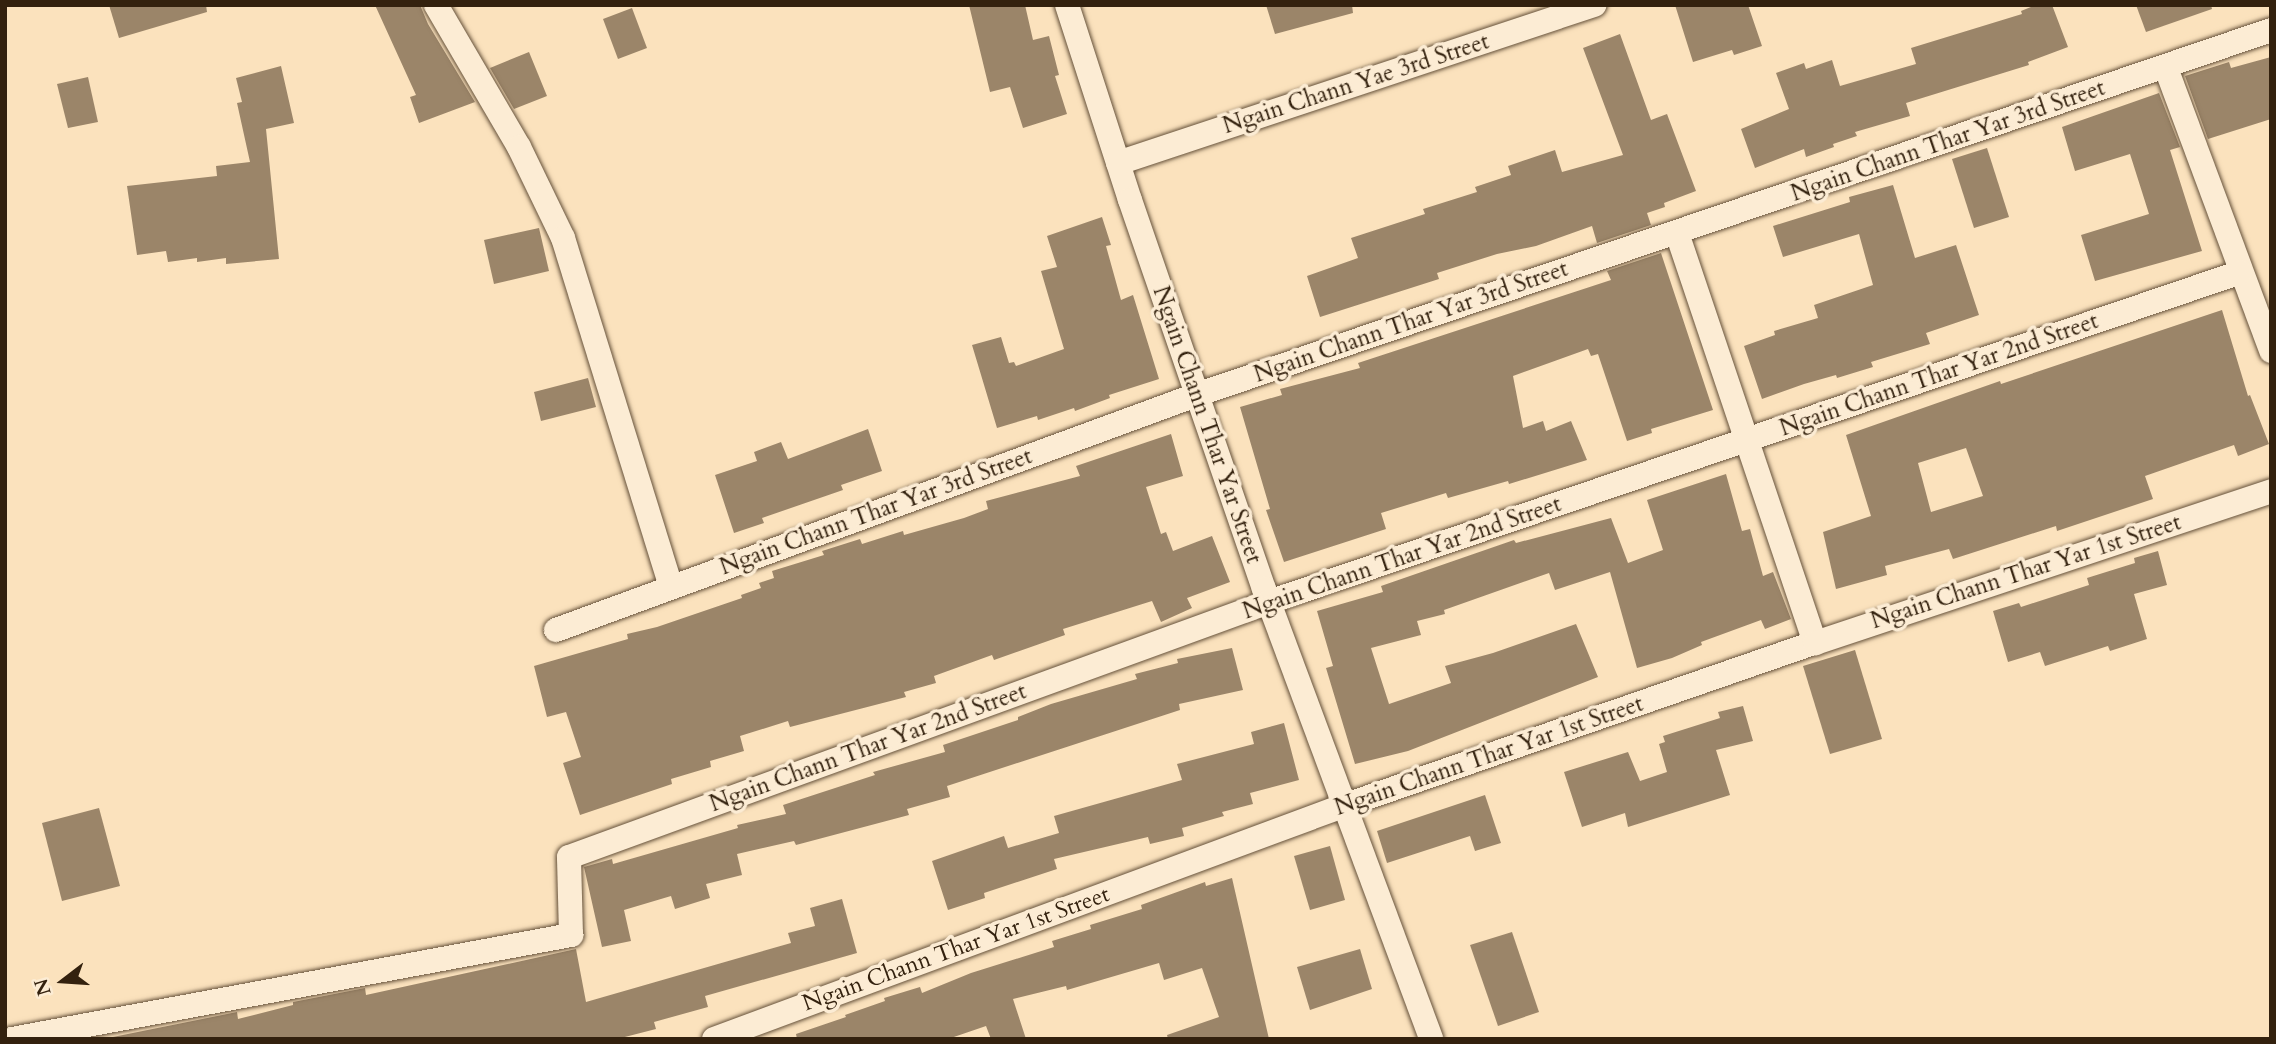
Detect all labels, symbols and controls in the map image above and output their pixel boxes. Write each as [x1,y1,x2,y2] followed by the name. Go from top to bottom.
[1219,28,1493,140] street label: Ngain Chann Yae 3rd Street
[1787,74,2109,208] street label: Ngain Chann Thar Yar 3rd Street
[1250,255,1572,389] street label: Ngain Chann Thar Yar 3rd Street
[1146,283,1268,567] street label: Ngain Chann Thar Yar Street
[1776,307,2102,443] street label: Ngain Chann Thar Yar 2nd Street
[716,443,1036,581] street label: Ngain Chann Thar Yar 3rd Street
[1239,490,1565,626] street label: Ngain Chann Thar Yar 2nd Street
[1867,509,2185,635] street label: Ngain Chann Thar Yar 1st Street
[706,678,1030,818] street label: Ngain Chann Thar Yar 2nd Street
[1331,690,1647,822] street label: Ngain Chann Thar Yar 1st Street
[799,881,1113,1017] street label: Ngain Chann Thar Yar 1st Street
[28,946,98,1016] north arrow
[28,975,58,999] text: N

